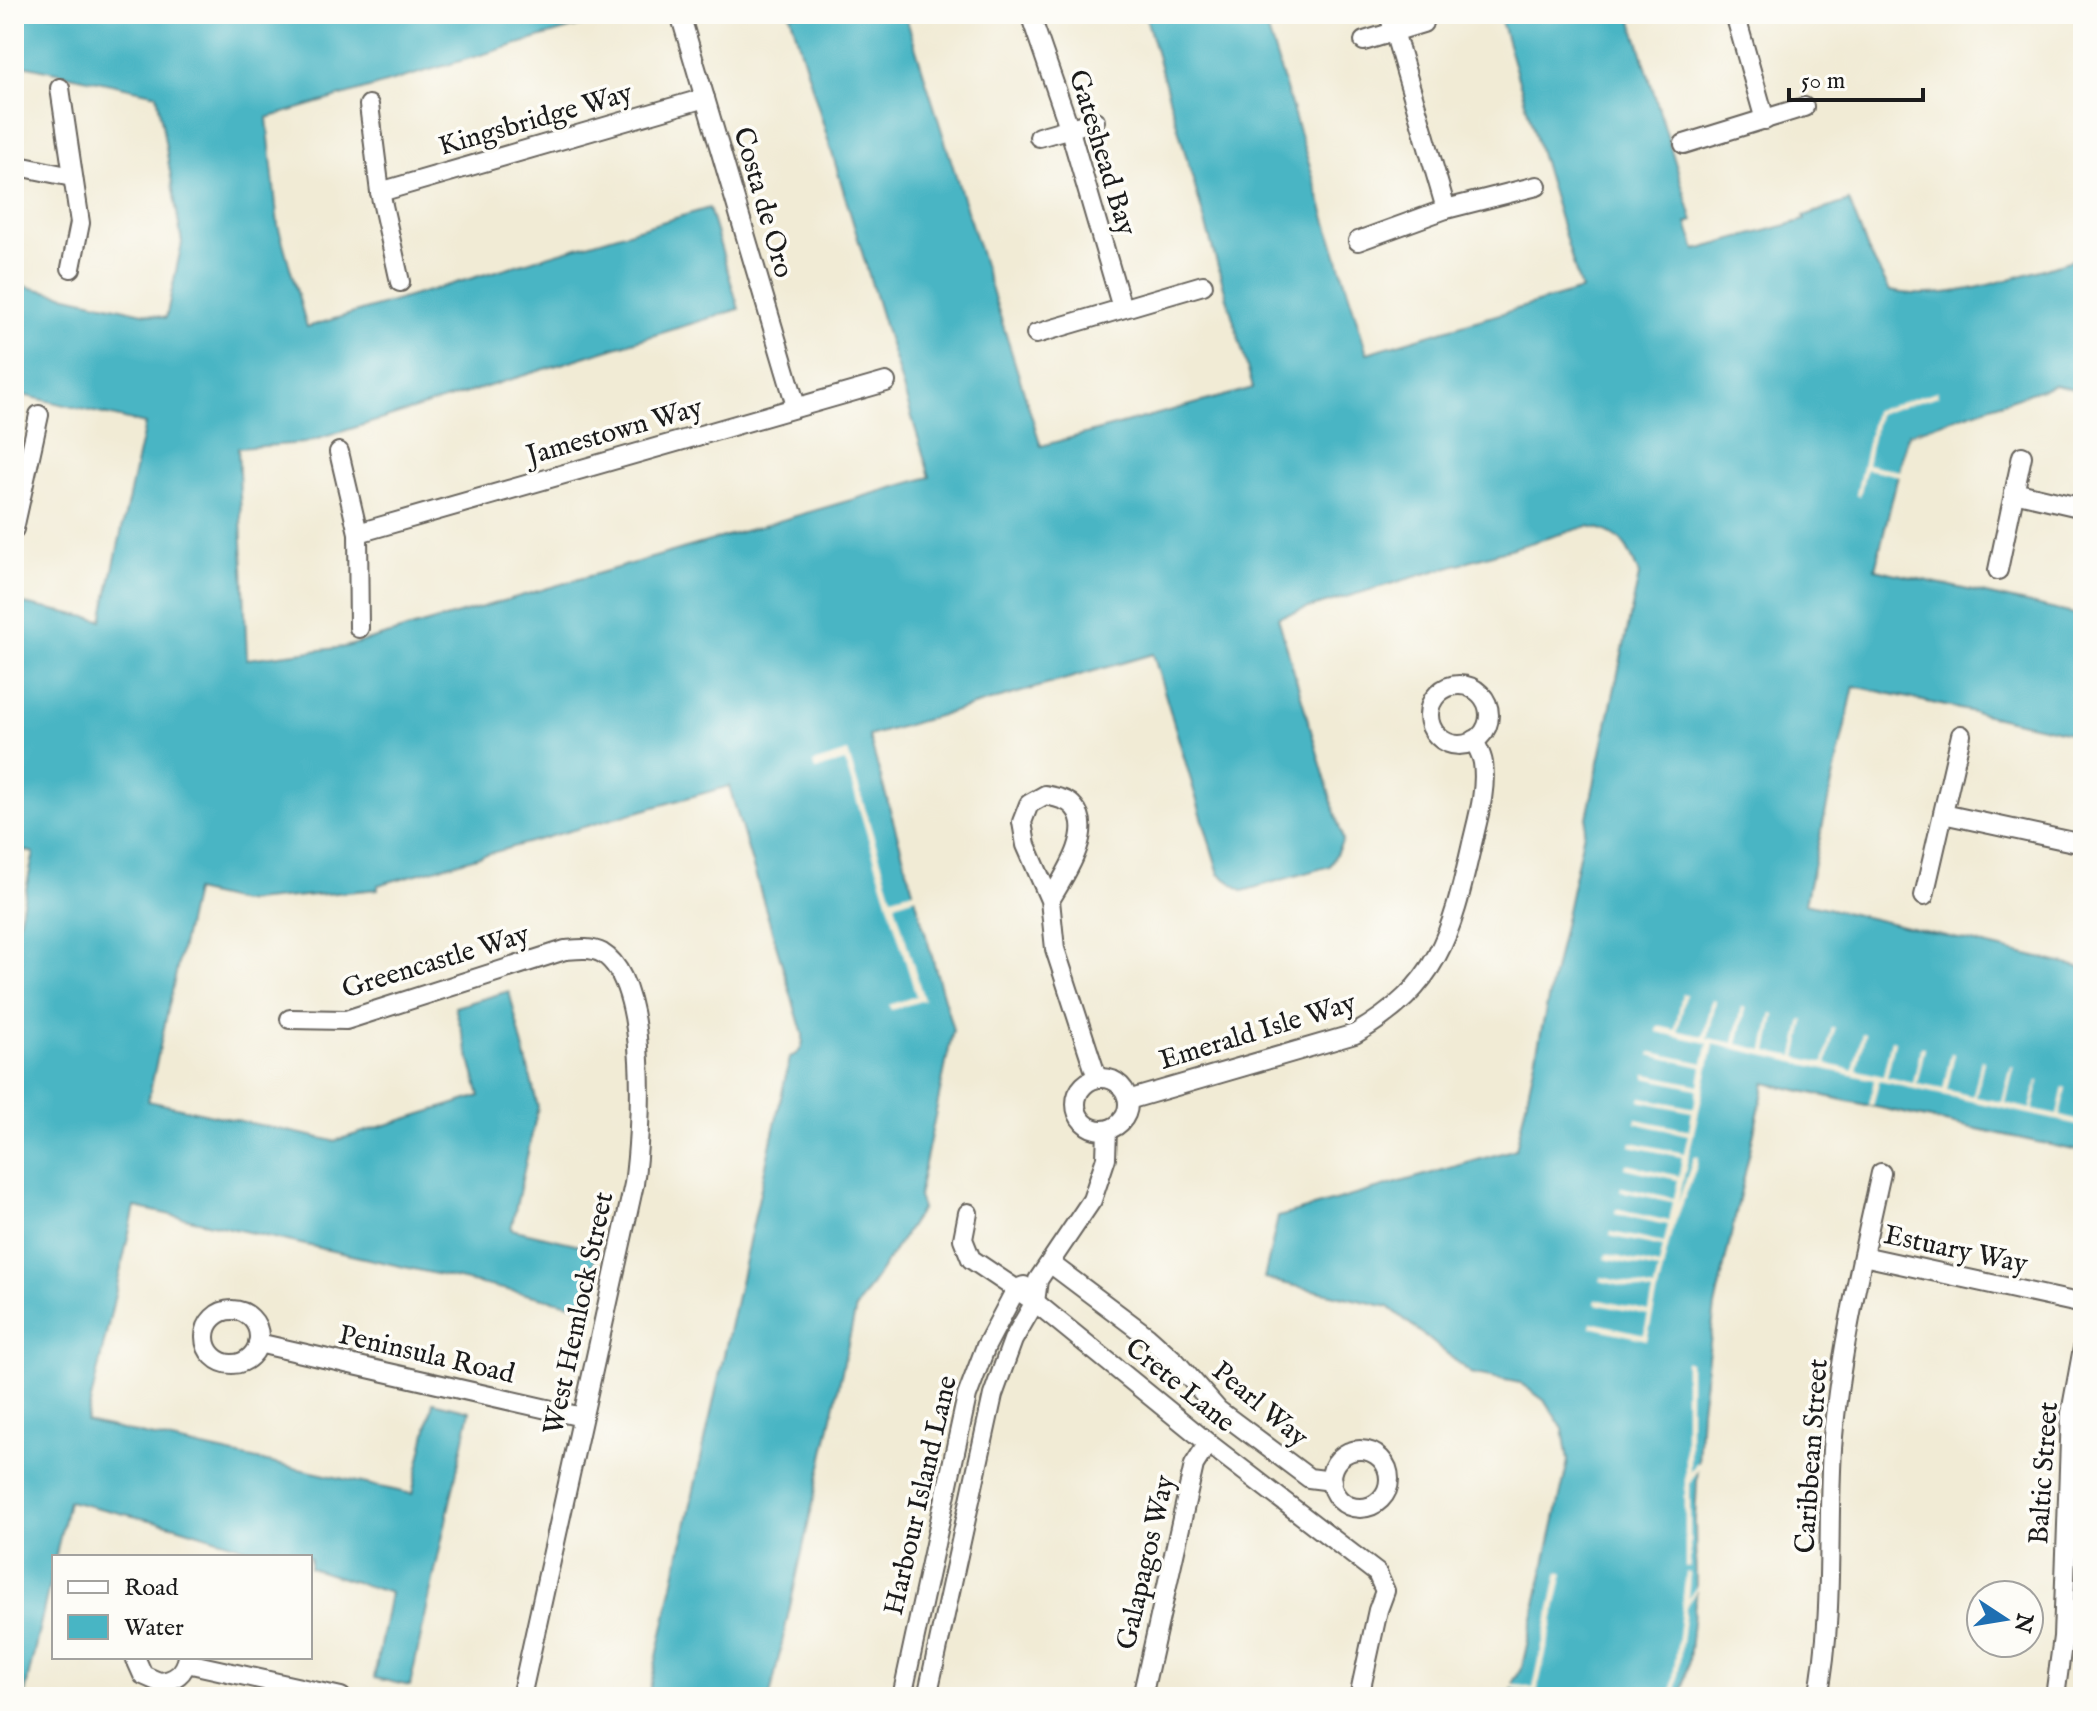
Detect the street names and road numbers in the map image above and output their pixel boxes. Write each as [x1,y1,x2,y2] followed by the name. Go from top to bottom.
[1060,66,1143,240] street label: Gateshead Bay
[435,76,637,165] street label: Kingsbridge Way
[724,123,801,282] street label: Costa de Oro
[520,391,707,475] street label: Jamestown Way
[338,917,534,1007] street label: Greencastle Way
[1155,986,1360,1079] street label: Emerald Isle Way
[537,1189,622,1438] street label: West Hemlock Street
[1880,1218,2031,1283] street label: Estuary Way
[335,1318,518,1393] street label: Peninsula Road
[1117,1331,1242,1441] street label: Crete Lane
[1204,1354,1315,1456] street label: Pearl Way
[1788,1357,1837,1555] street label: Caribbean Street
[877,1372,966,1619] street label: Harbour Island Lane
[2022,1400,2067,1546] street label: Baltic Street
[1109,1472,1184,1653] street label: Galapagos Way

